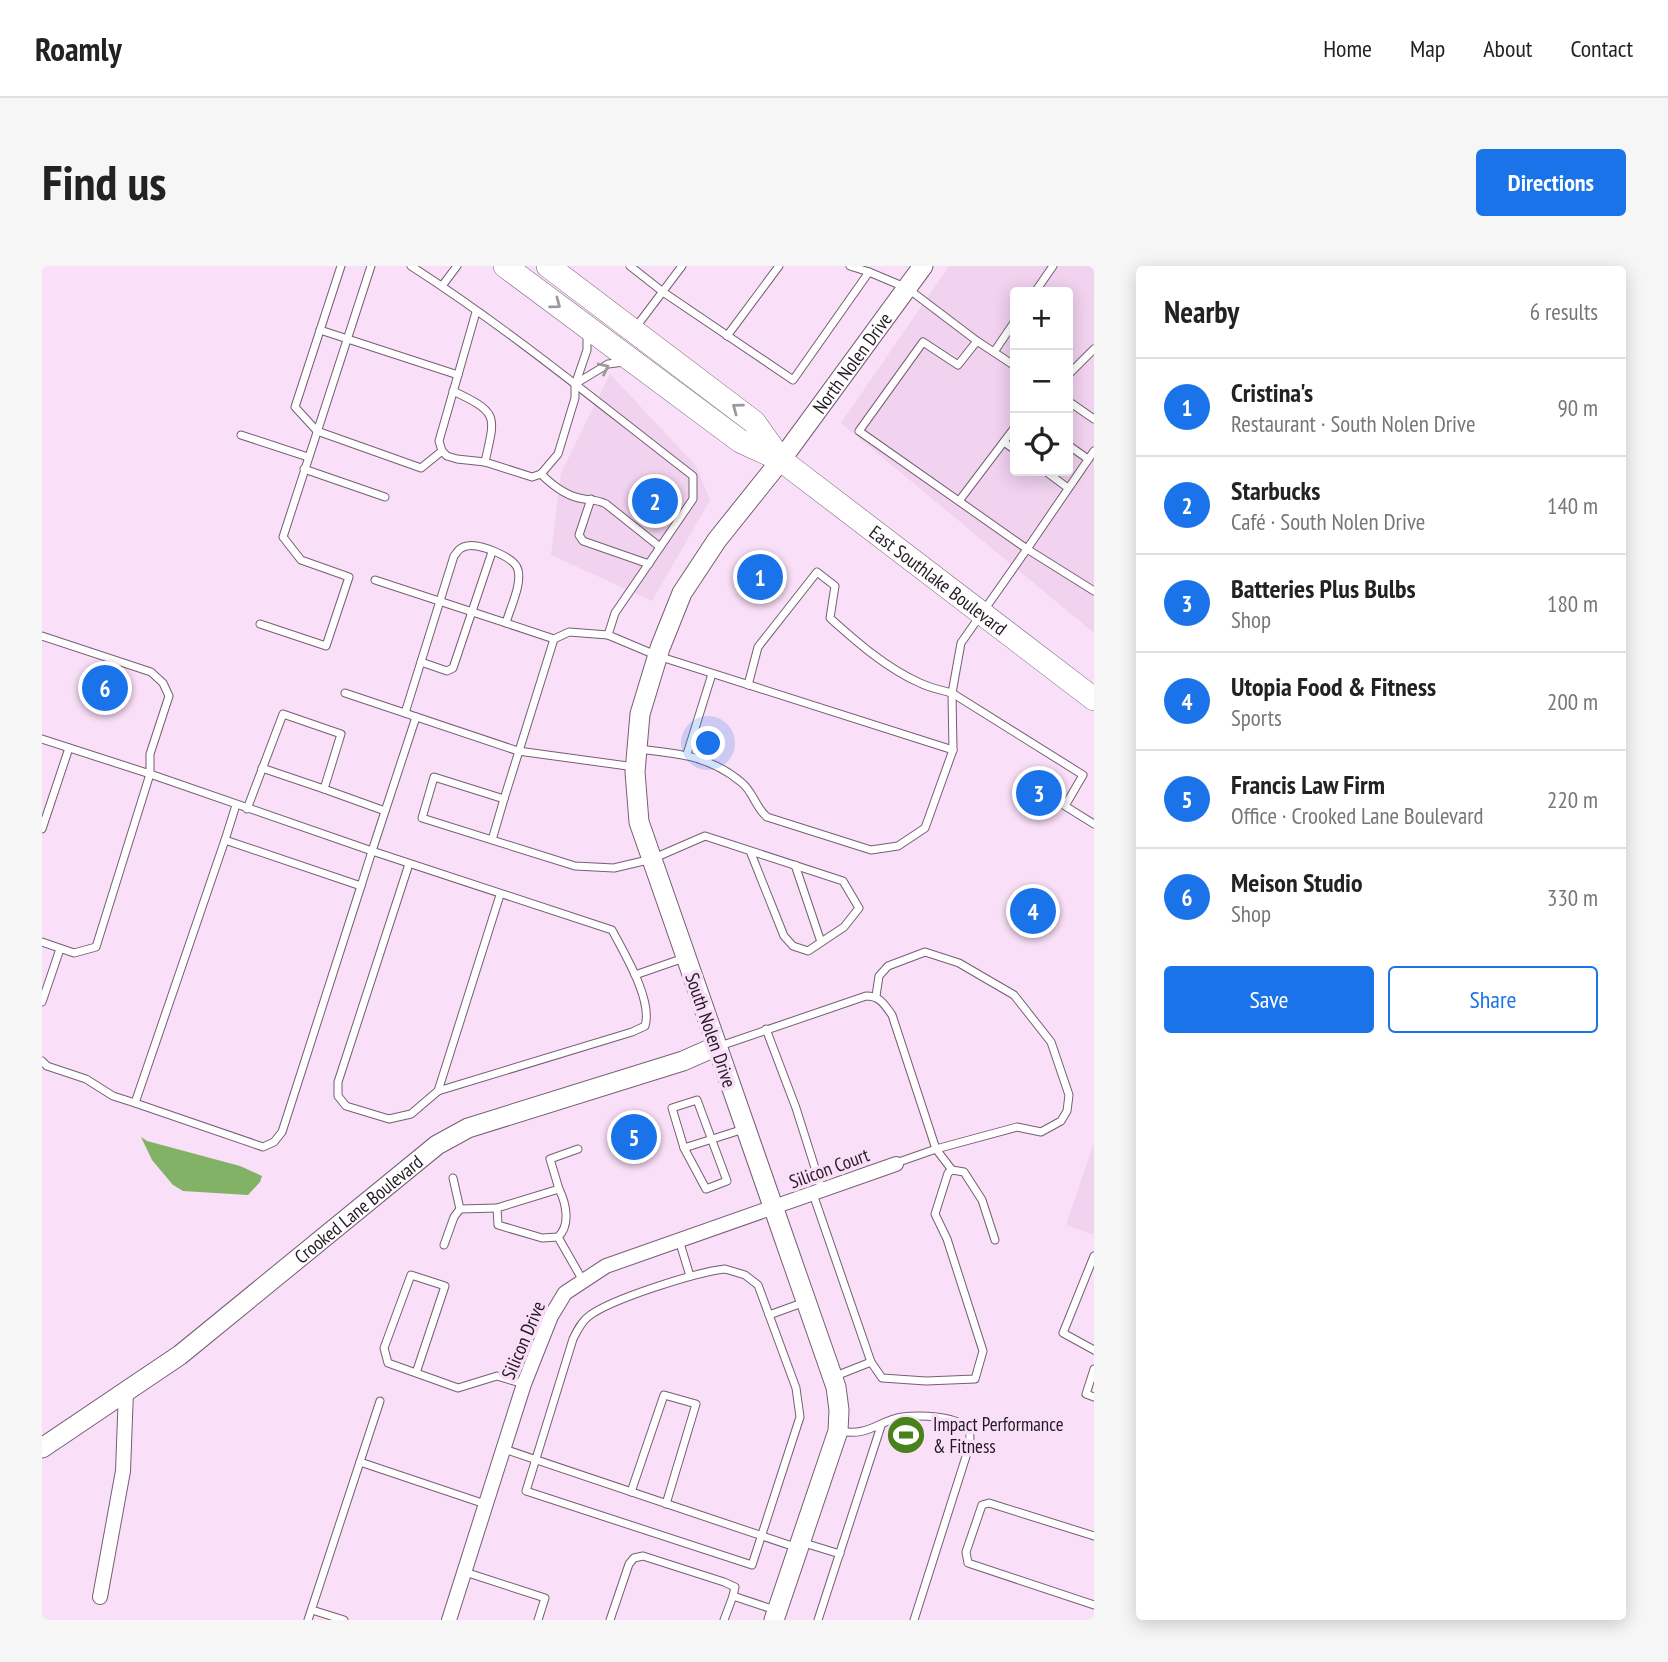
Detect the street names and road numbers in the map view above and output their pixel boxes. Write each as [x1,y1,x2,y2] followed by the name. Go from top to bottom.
[807,307,897,418] street label: North Nolen Drive
[865,520,1012,640] street label: East Southlake Boulevard
[680,969,742,1091] street label: South Nolen Drive
[786,1142,873,1194] street label: Silicon Court
[290,1150,428,1269] street label: Crooked Lane Boulevard
[496,1297,550,1383] street label: Silicon Drive

